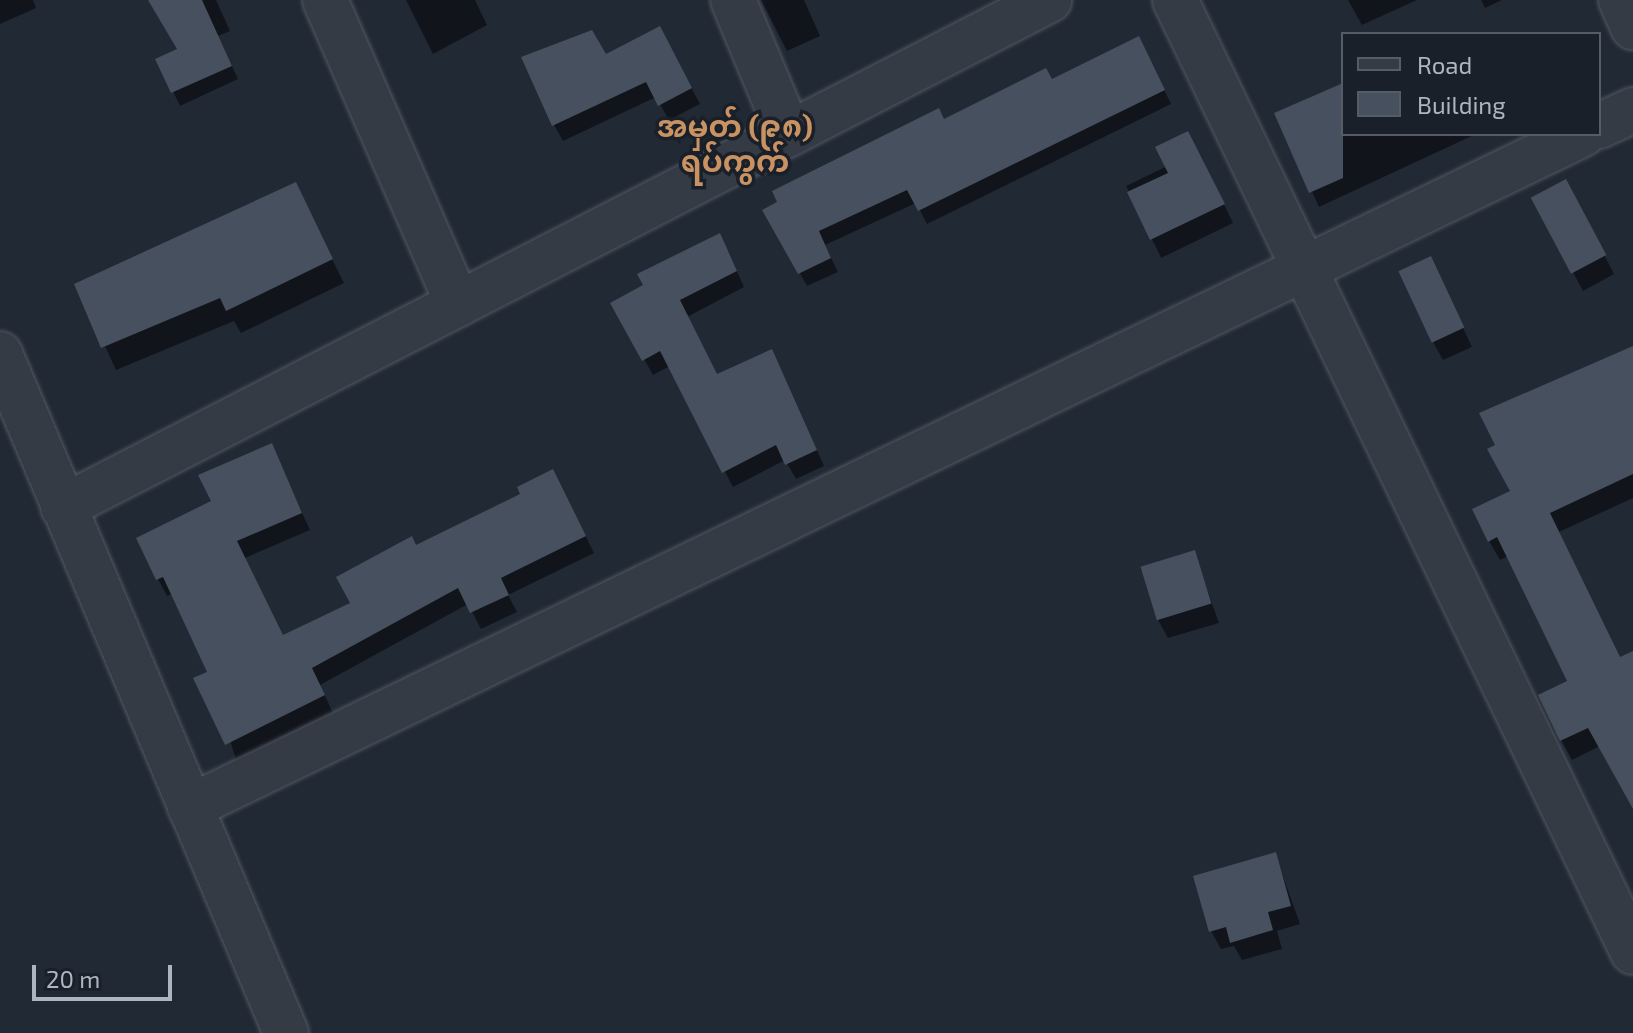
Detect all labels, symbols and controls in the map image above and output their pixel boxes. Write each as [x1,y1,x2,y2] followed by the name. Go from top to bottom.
[1341,32,1601,136] legend
[1417,50,1472,79] text: Road
[1417,90,1506,119] text: Building
[657,107,813,178] district label: အမှတ် (၉၈) ရပ်ကွက်
[36,949,176,999] scale bar
[46,964,100,993] text: 20 m

